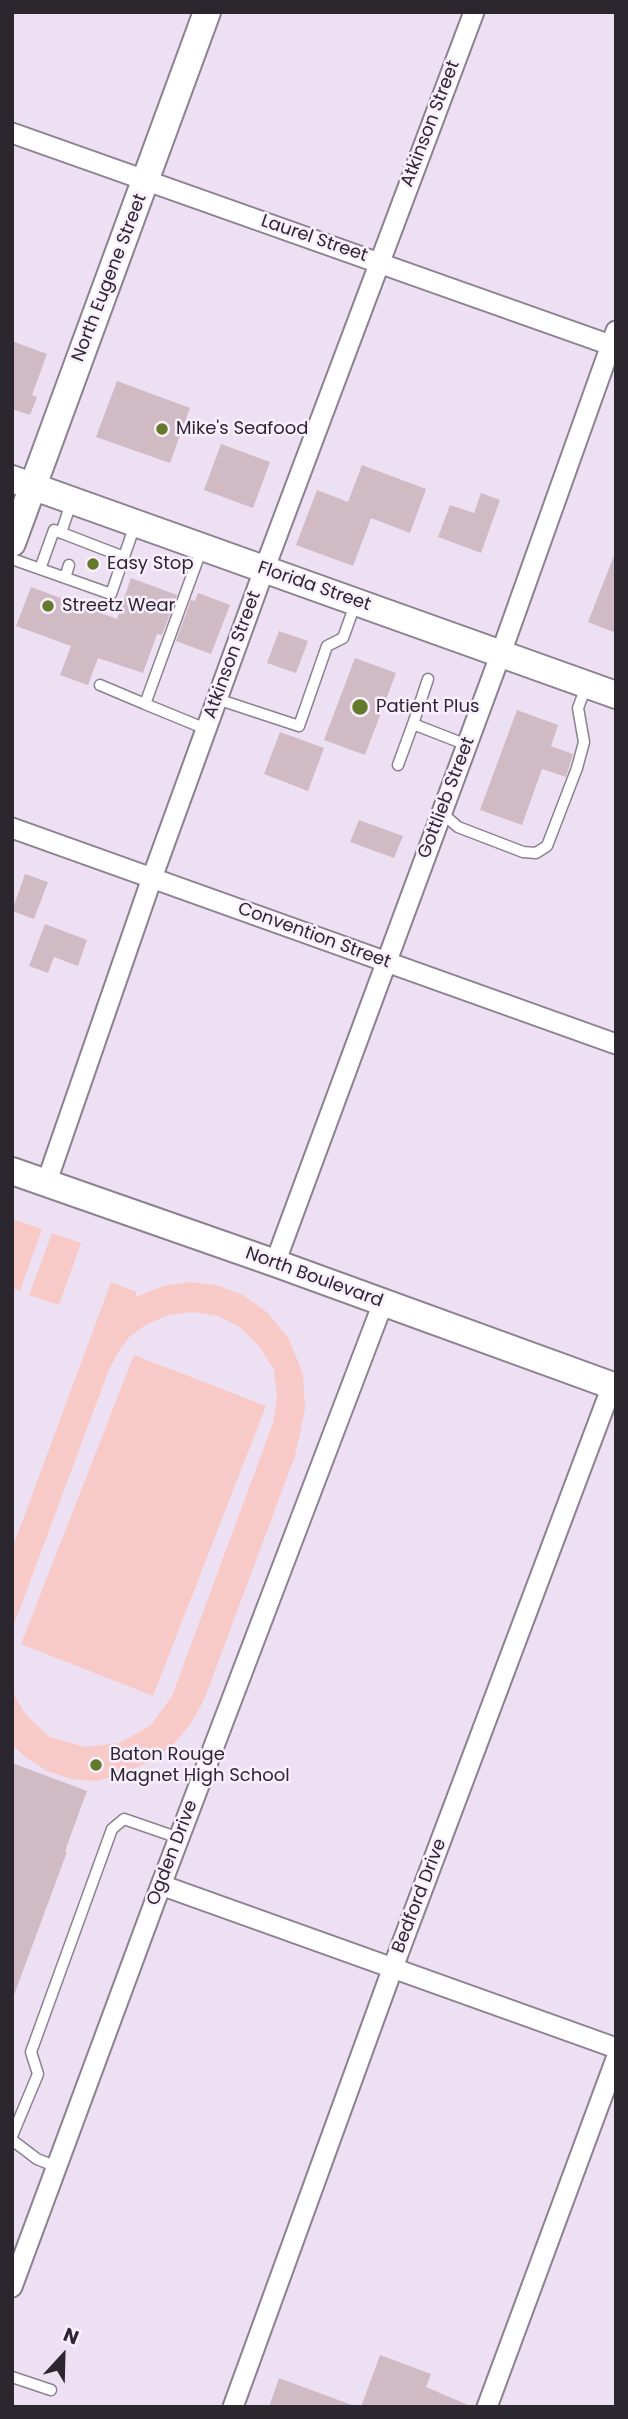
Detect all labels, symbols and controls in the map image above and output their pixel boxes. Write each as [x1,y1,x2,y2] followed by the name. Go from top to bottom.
[397,58,465,190] street label: Atkinson Street
[68,191,152,365] street label: North Eugene Street
[258,211,370,267] street label: Laurel Street
[176,418,308,440] place label: Mike's Seafood
[154,421,170,437] marker: Mike's Seafood
[107,553,194,575] place label: Easy Stop
[85,556,101,572] marker: Easy Stop
[255,558,373,616] street label: Florida Street
[200,588,266,722] street label: Atkinson Street
[62,595,175,617] place label: Streetz Wear
[40,598,56,614] marker: Streetz Wear
[376,696,479,718] place label: Patient Plus
[350,697,370,717] marker: Patient Plus
[414,734,480,862] street label: Gottlieb Street
[235,898,393,974] street label: Convention Street
[242,1243,386,1313] street label: North Boulevard
[110,1744,290,1786] place label: Baton Rouge Magnet High School
[88,1757,104,1773] marker: Baton Rouge Magnet High School
[143,1797,203,1909] street label: Ogden Drive
[388,1836,452,1956] street label: Bedford Drive
[28,2321,98,2391] north arrow
[59,2321,83,2351] text: N

